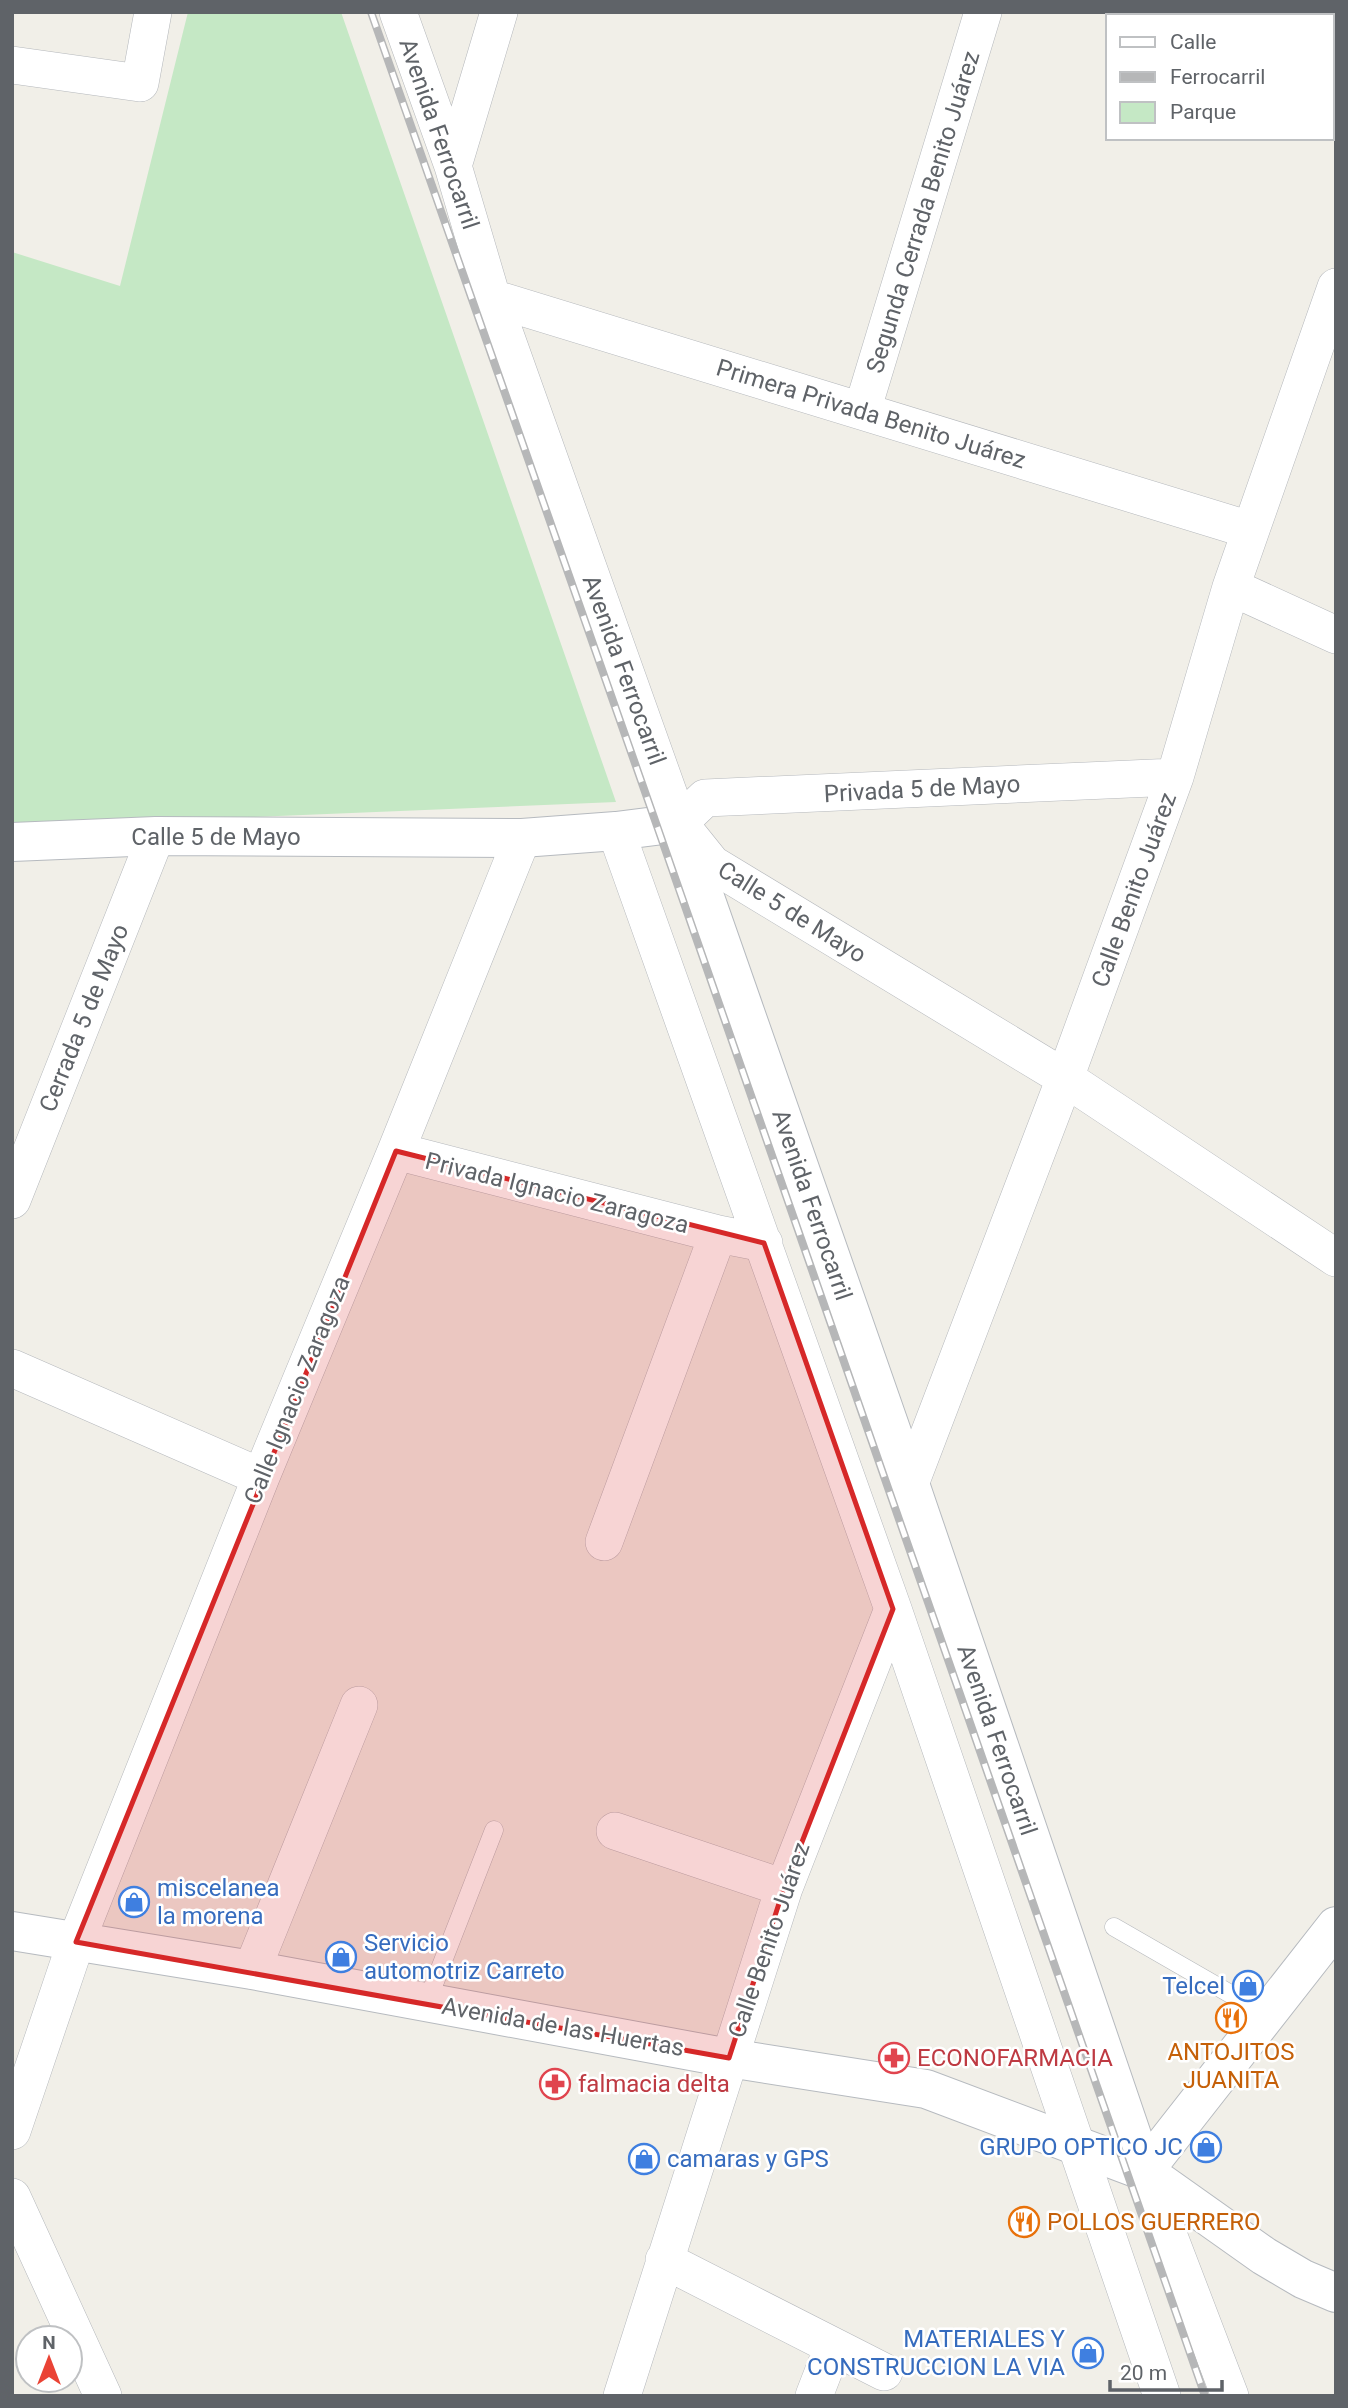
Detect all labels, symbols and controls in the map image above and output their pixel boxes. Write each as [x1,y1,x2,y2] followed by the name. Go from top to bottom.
[1106,14,1334,140] legend
[1170,30,1216,54] text: Calle
[393,35,485,233] street label: Avenida Ferrocarril
[861,47,985,376] street label: Segunda Cerrada Benito Juárez
[1170,65,1265,89] text: Ferrocarril
[1170,100,1236,124] text: Parque
[713,354,1029,474] street label: Primera Privada Benito Juárez
[577,571,671,769] street label: Avenida Ferrocarril
[823,770,1021,808] street label: Privada 5 de Mayo
[1086,789,1182,991] street label: Calle Benito Juárez
[131,823,301,851] street label: Calle 5 de Mayo
[713,855,871,969] street label: Calle 5 de Mayo
[34,920,134,1116] street label: Cerrada 5 de Mayo
[766,1106,858,1304] street label: Avenida Ferrocarril
[422,1147,692,1239] street label: Privada Ignacio Zaragoza
[238,1272,356,1508] street label: Calle Ignacio Zaragoza
[951,1641,1043,1839] street label: Avenida Ferrocarril
[722,1838,816,2042] street label: Calle Benito Juárez
[157,1874,279,1930] place label: miscelanea la morena
[117,1885,151,1919] shop icon: miscelanea la morena
[364,1929,565,1985] place label: Servicio automotriz Carreto
[324,1940,358,1974] shop icon: Servicio automotriz Carreto
[1231,1969,1265,2003] shop icon: Telcel
[1162,1972,1225,2000] place label: Telcel
[440,1992,686,2062] street label: Avenida de las Huertas
[1214,2001,1248,2035] restaurant icon: ANTOJITOS JUANITA
[1167,2038,1295,2094] place label: ANTOJITOS JUANITA
[877,2041,911,2075] pharmacy icon: ECONOFARMACIA
[917,2044,1113,2072] place label: ECONOFARMACIA
[538,2067,572,2101] pharmacy icon: falmacia delta
[578,2070,730,2098] place label: falmacia delta
[1189,2130,1223,2164] shop icon: GRUPO OPTICO JC
[979,2133,1183,2161] place label: GRUPO OPTICO JC
[627,2142,661,2176] shop icon: camaras y GPS
[667,2145,829,2173] place label: camaras y GPS
[1007,2205,1041,2239] restaurant icon: POLLOS GUERRERO
[1047,2208,1261,2236] place label: POLLOS GUERRERO
[14,2324,84,2394] north arrow
[807,2325,1066,2381] place label: MATERIALES Y CONSTRUCCION LA VIA
[42,2331,56,2354] text: N
[1071,2336,1105,2370] shop icon: MATERIALES Y CONSTRUCCION LA VIA
[1110,2348,1222,2392] scale bar
[1120,2361,1167,2385] text: 20 m

